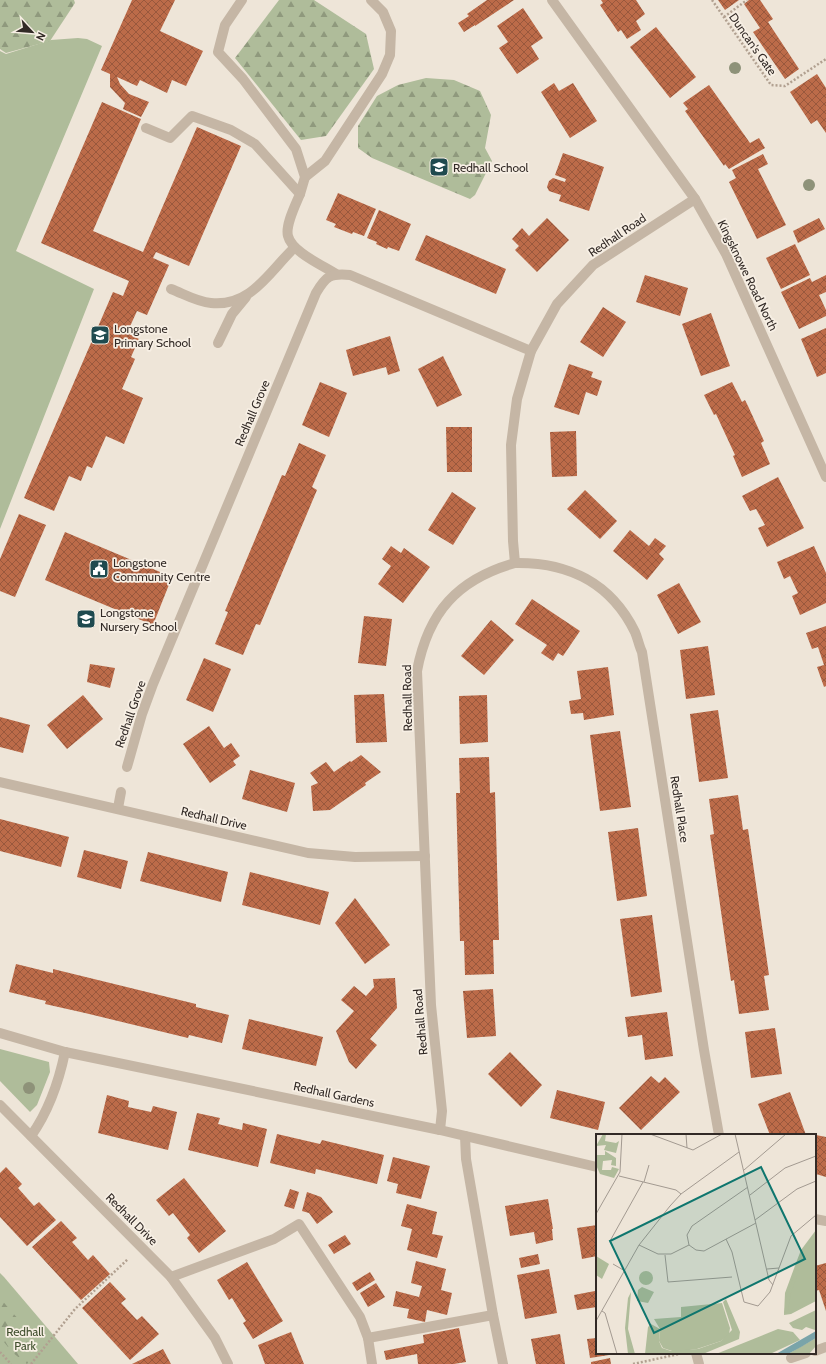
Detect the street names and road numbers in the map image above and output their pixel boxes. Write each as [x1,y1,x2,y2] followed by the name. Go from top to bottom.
[726,10,780,78] street label: Duncan's Gate
[585,210,649,260] street label: Redhall Road
[715,217,781,333] street label: Kingsknowe Road North
[231,378,273,448] street label: Redhall Grove
[399,665,415,731] street label: Redhall Road
[111,678,149,750] street label: Redhall Grove
[667,775,693,843] street label: Redhall Place
[179,803,249,833] street label: Redhall Drive
[410,988,430,1056] street label: Redhall Road
[292,1078,376,1110] street label: Redhall Gardens
[103,1190,161,1248] street label: Redhall Drive

